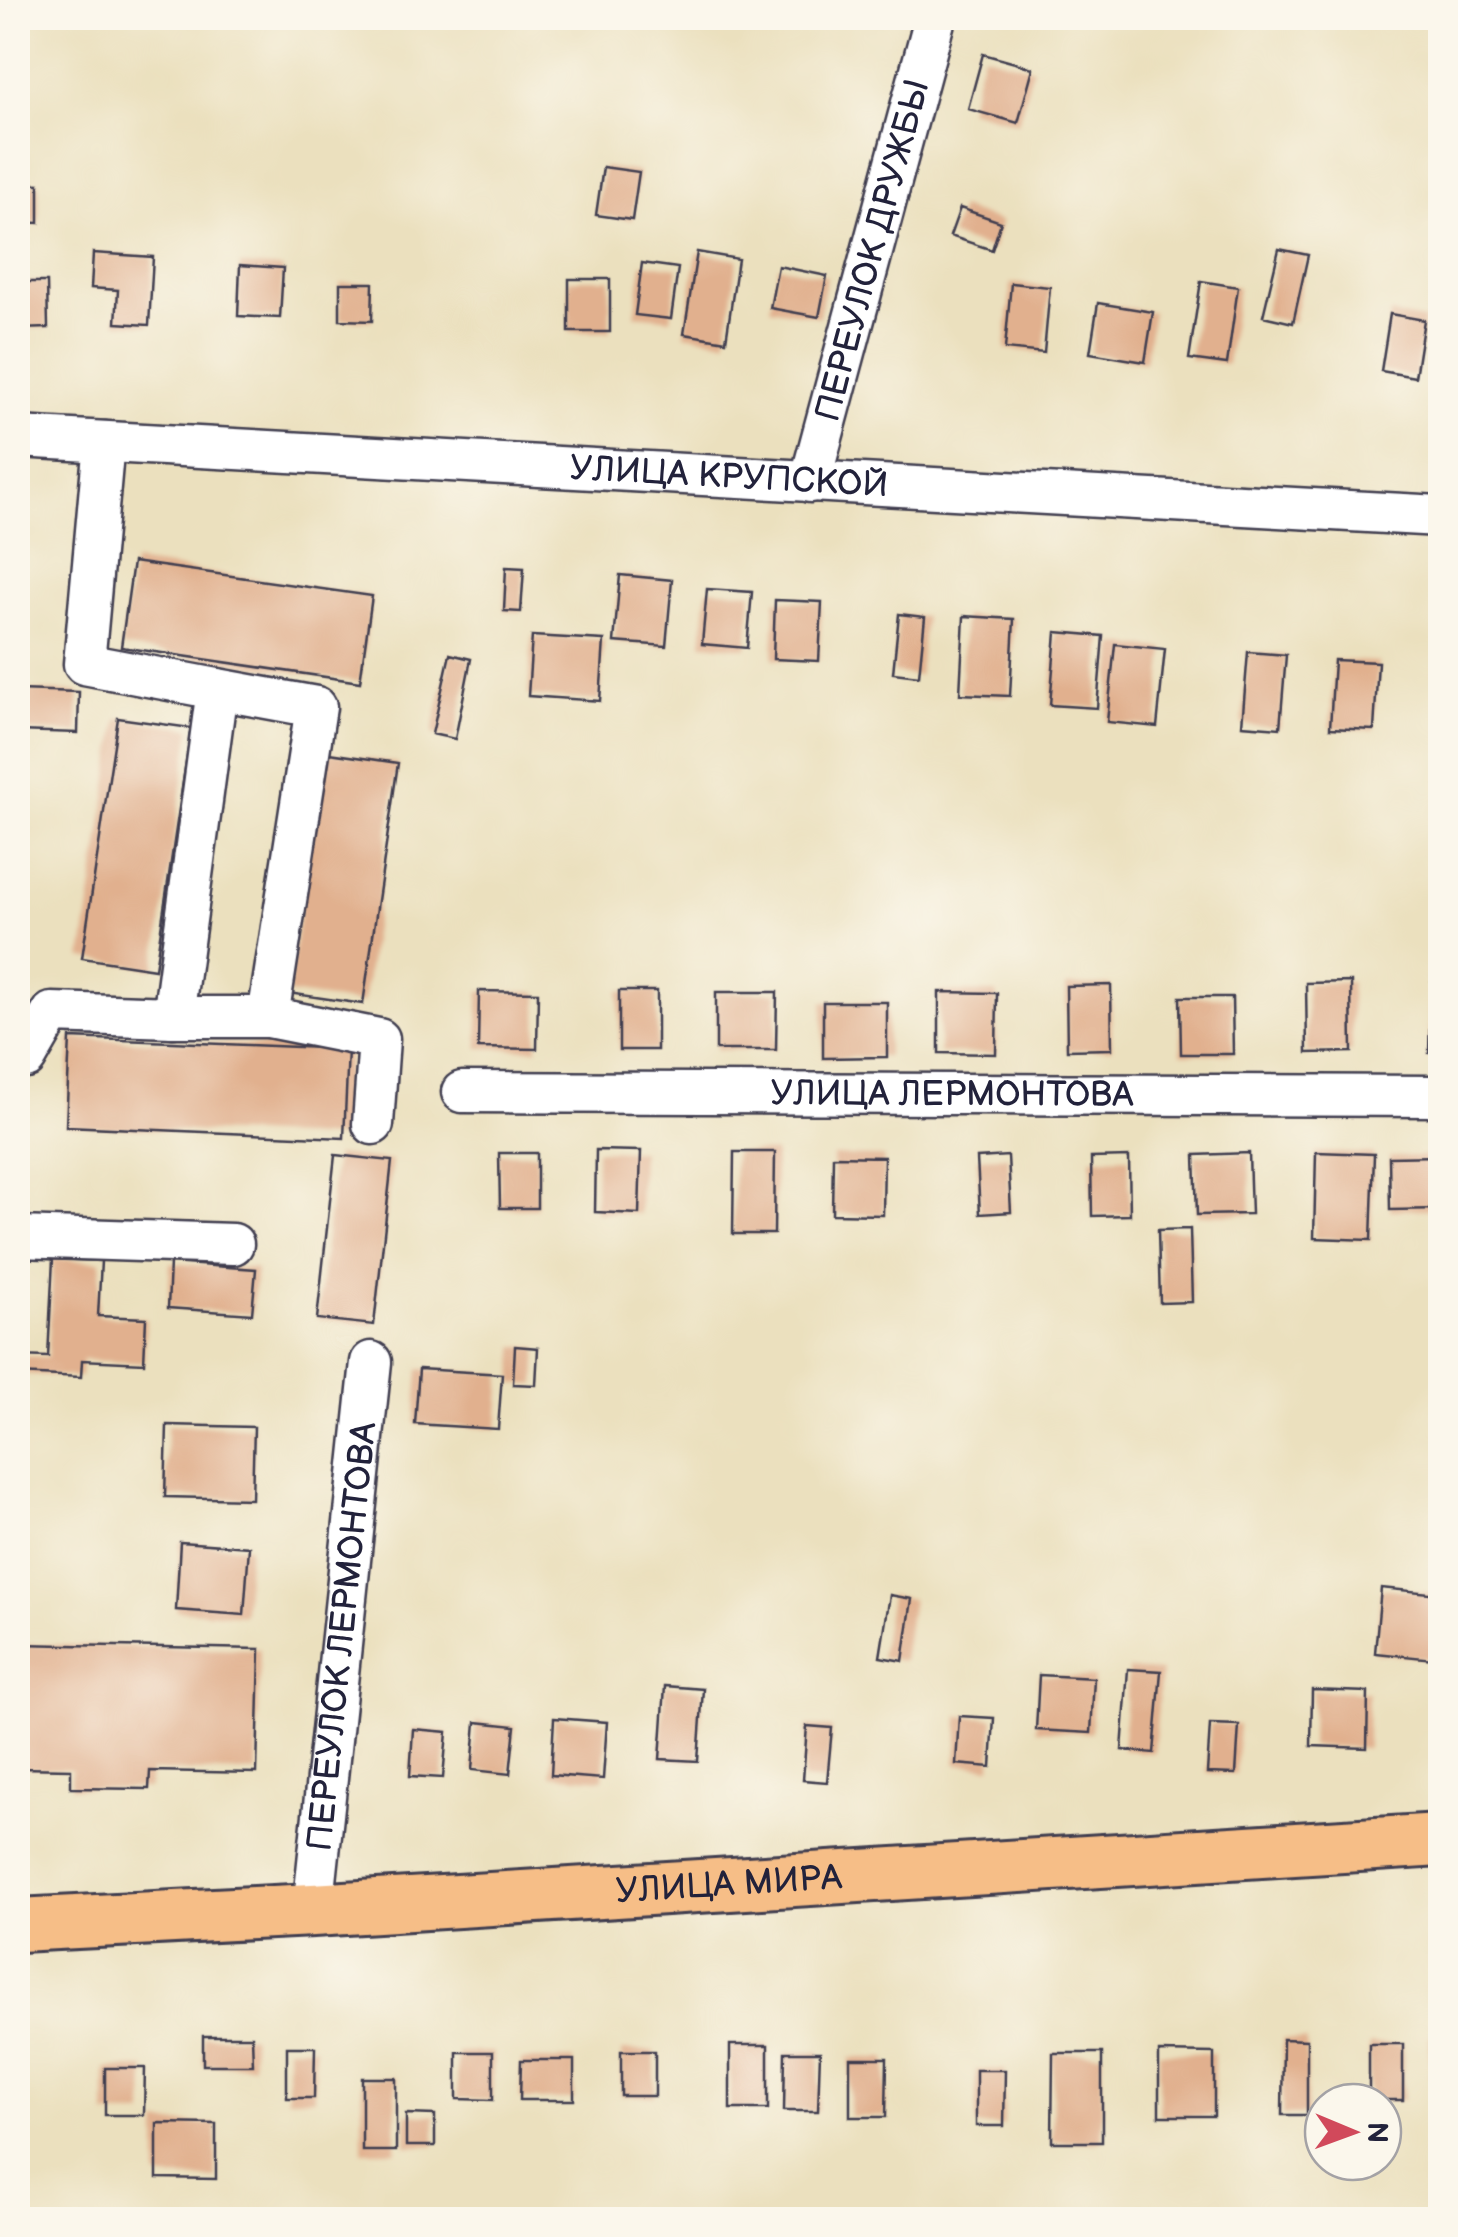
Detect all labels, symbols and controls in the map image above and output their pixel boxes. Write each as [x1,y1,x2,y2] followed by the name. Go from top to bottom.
[806,75,939,426] street label: ПЕРЕУЛОК ДРУЖБЫ
[569,446,889,507] street label: УЛИЦА КРУПСКОЙ
[770,1072,1134,1116] street label: УЛИЦА ЛЕРМОНТОВА
[298,1419,386,1853] street label: ПЕРЕУЛОК ЛЕРМОНТОВА
[614,1856,844,1913] street label: УЛИЦА МИРА
[1303,2082,1403,2182] north arrow
[1360,2122,1393,2143] text: N

